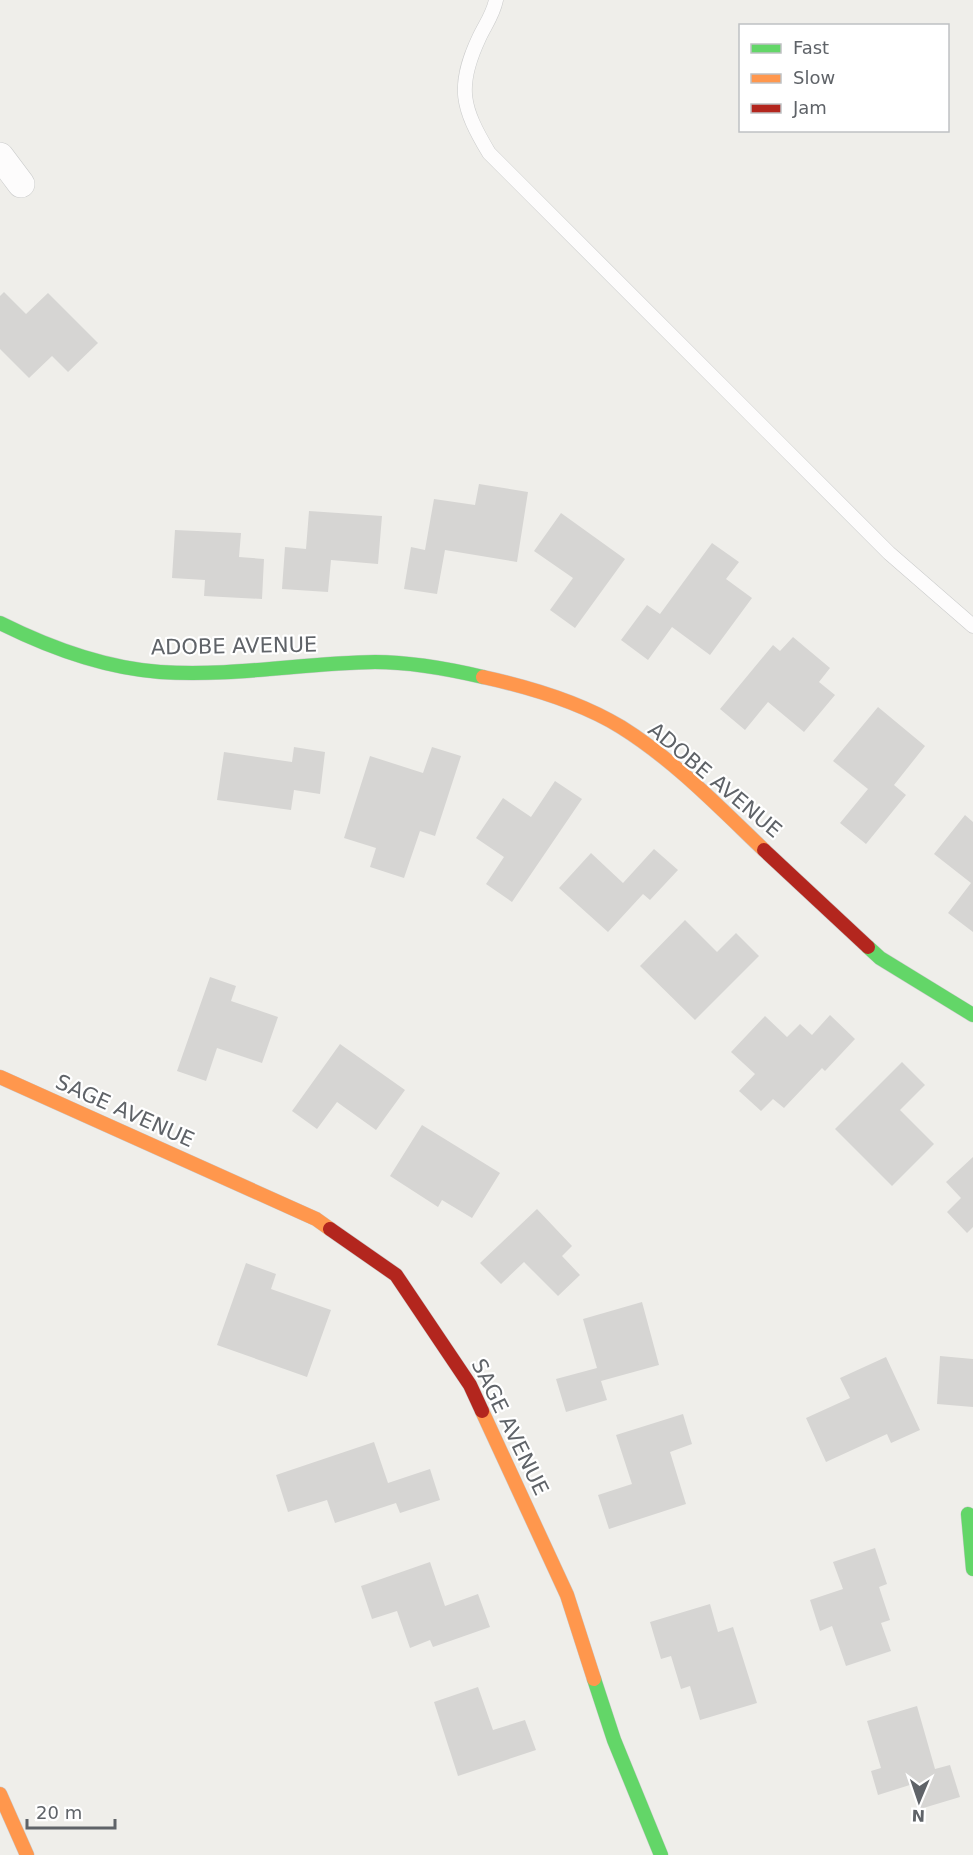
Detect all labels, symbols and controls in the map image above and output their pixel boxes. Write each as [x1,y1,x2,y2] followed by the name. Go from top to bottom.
[739,24,949,132] legend
[793,37,829,58] text: Fast
[793,67,835,88] text: Slow
[792,97,827,118] text: Jam
[151,633,317,659] street label: ADOBE AVENUE
[644,717,786,843] street label: ADOBE AVENUE
[52,1070,198,1152] street label: SAGE AVENUE
[467,1355,553,1499] street label: SAGE AVENUE
[889,1771,949,1831] north arrow
[27,1792,116,1830] scale bar
[36,1802,82,1823] text: 20 m
[911,1806,926,1825] text: N

